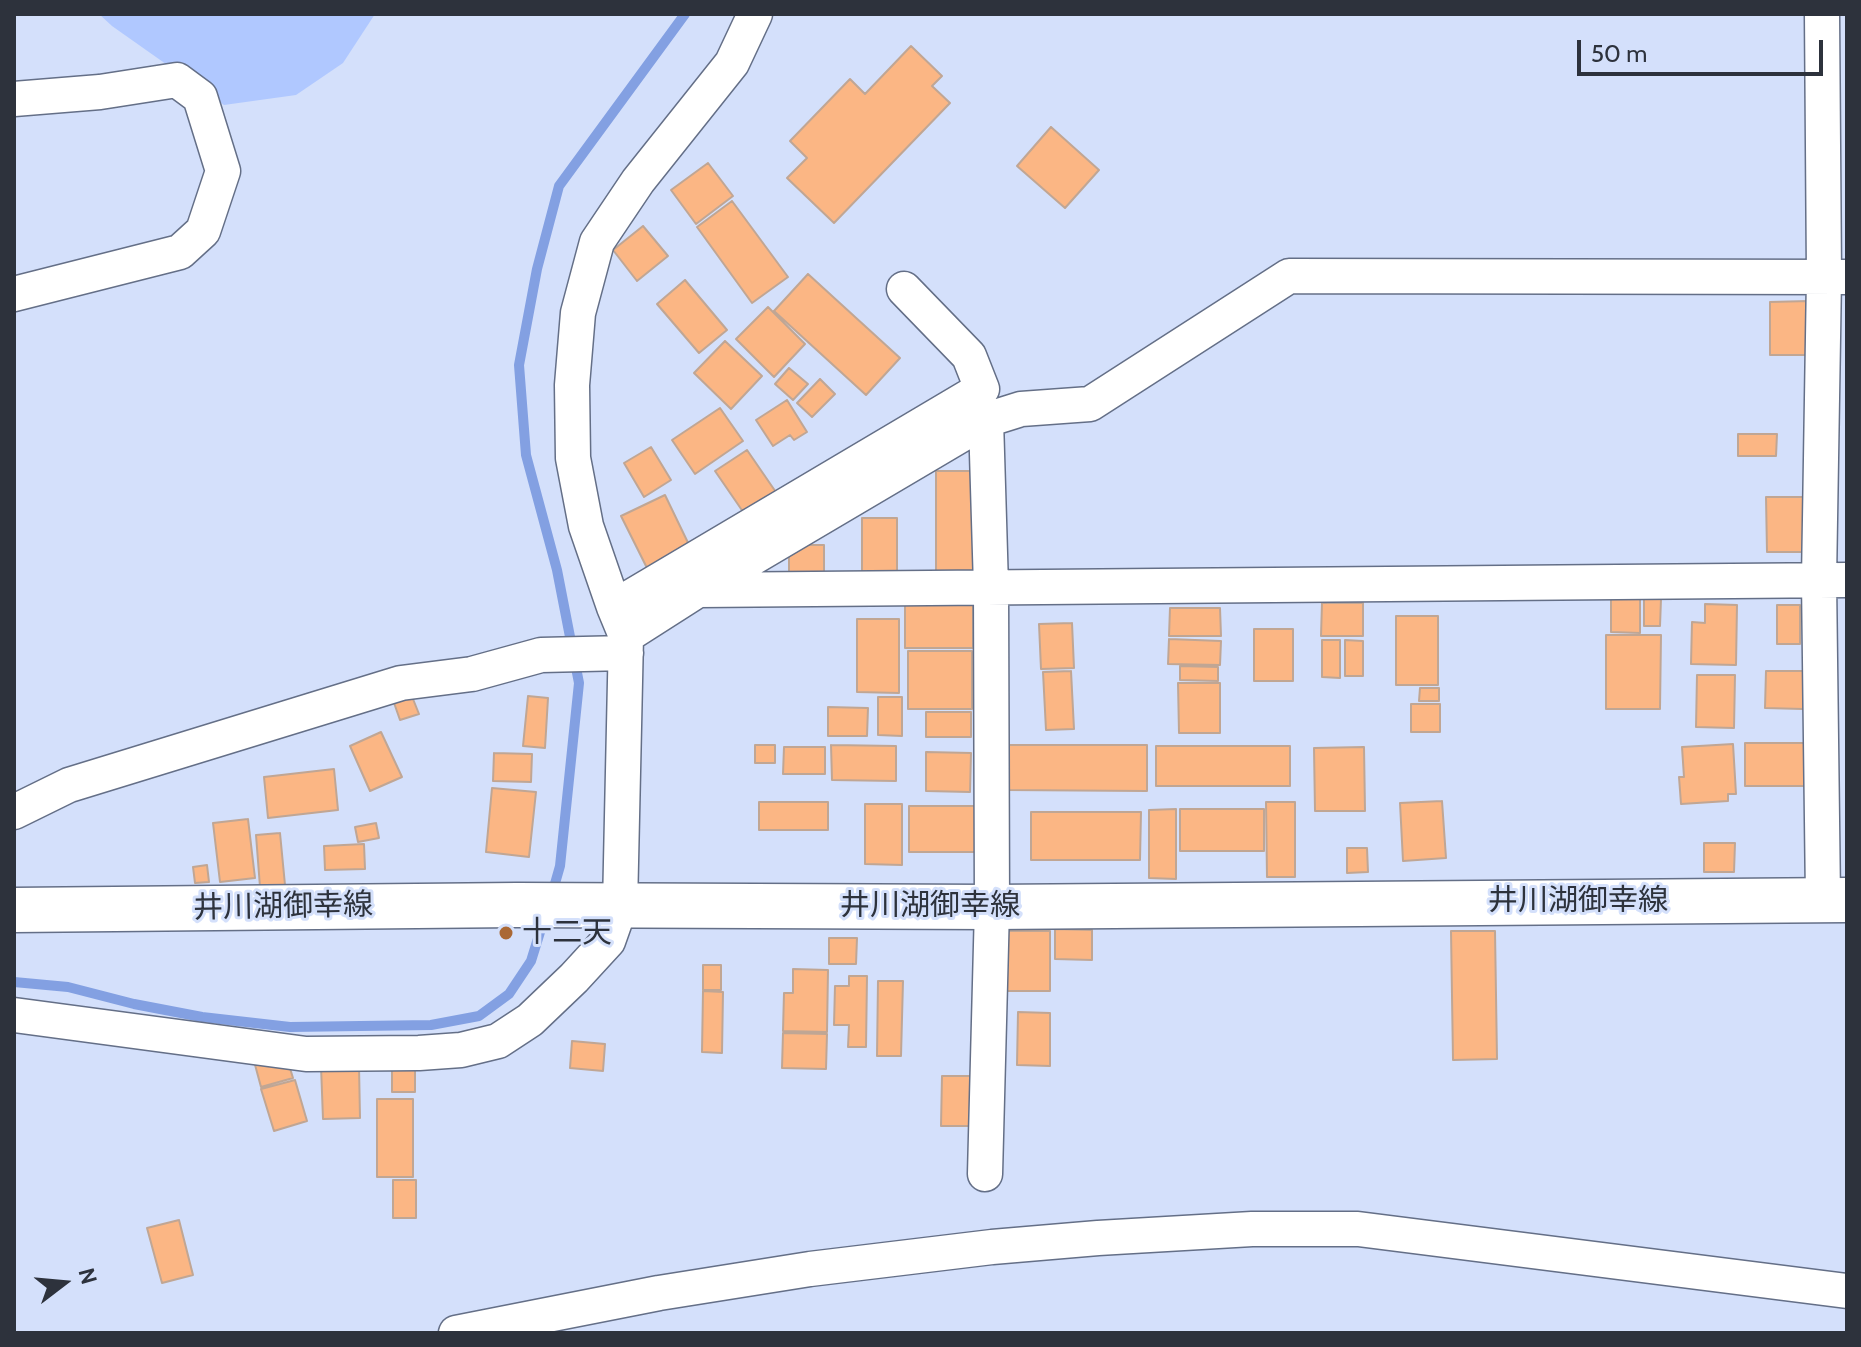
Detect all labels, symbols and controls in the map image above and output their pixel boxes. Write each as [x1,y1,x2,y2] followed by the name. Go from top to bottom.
[1581,24,1827,74] scale bar
[1591,39,1647,68] text: 50 m
[1488,883,1668,919] street label: 井川湖御幸線
[193,887,373,927] street label: 井川湖御幸線
[840,888,1020,924] street label: 井川湖御幸線
[522,915,612,951] place label: 十二天
[497,924,515,942] marker: 十二天
[24,1243,104,1323] north arrow
[72,1265,103,1287] text: N

